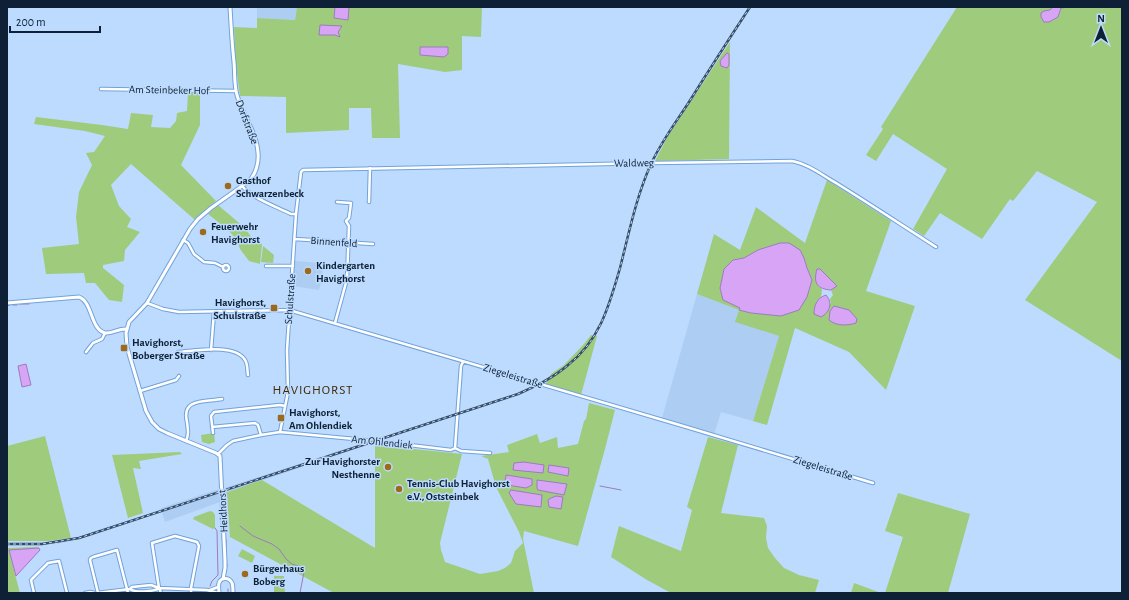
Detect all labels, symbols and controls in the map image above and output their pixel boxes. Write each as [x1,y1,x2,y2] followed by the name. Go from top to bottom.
[10,8,100,34] scale bar
[1081,8,1121,48] north arrow
[1097,13,1105,24] text: N
[16,16,46,28] text: 200 m
[129,84,210,96] street label: Am Steinbeker Hof
[234,98,260,146] street label: Dorfstraße
[614,157,655,169] street label: Waldweg
[236,175,305,199] place label: Gasthof Schwarzenbeck
[223,181,233,191] marker: Gasthof Schwarzenbeck
[211,221,260,245] place label: Feuerwehr Havighorst
[198,227,208,237] marker: Feuerwehr Havighorst
[310,235,358,249] street label: Binnenfeld
[316,260,375,284] place label: Kindergarten Havighorst
[303,266,313,276] marker: Kindergarten Havighorst
[283,273,297,325] street label: Schulstraße
[213,297,266,321] place label: Havighorst, Schulstraße
[269,303,279,313] marker: Havighorst, Schulstraße
[132,337,205,361] place label: Havighorst, Boberger Straße
[119,343,129,353] marker: Havighorst, Boberger Straße
[482,362,544,390] street label: Ziegeleistraße
[273,384,353,397] district label: HAVIGHORST
[289,407,353,431] place label: Havighorst, Am Ohlendiek
[276,413,286,423] marker: Havighorst, Am Ohlendiek
[351,433,413,451] street label: Am Ohlendiek
[792,454,854,482] street label: Ziegeleistraße
[305,456,380,480] place label: Zur Havighorster Nesthenne
[383,462,393,472] marker: Zur Havighorster Nesthenne
[407,478,510,502] place label: Tennis-Club Havighorst e.V., Oststeinbek
[394,484,404,494] marker: Tennis-Club Havighorst e.V., Oststeinbek
[216,489,230,533] street label: Heidhorst
[253,563,304,587] place label: Bürgerhaus Boberg
[240,569,250,579] marker: Bürgerhaus Boberg

